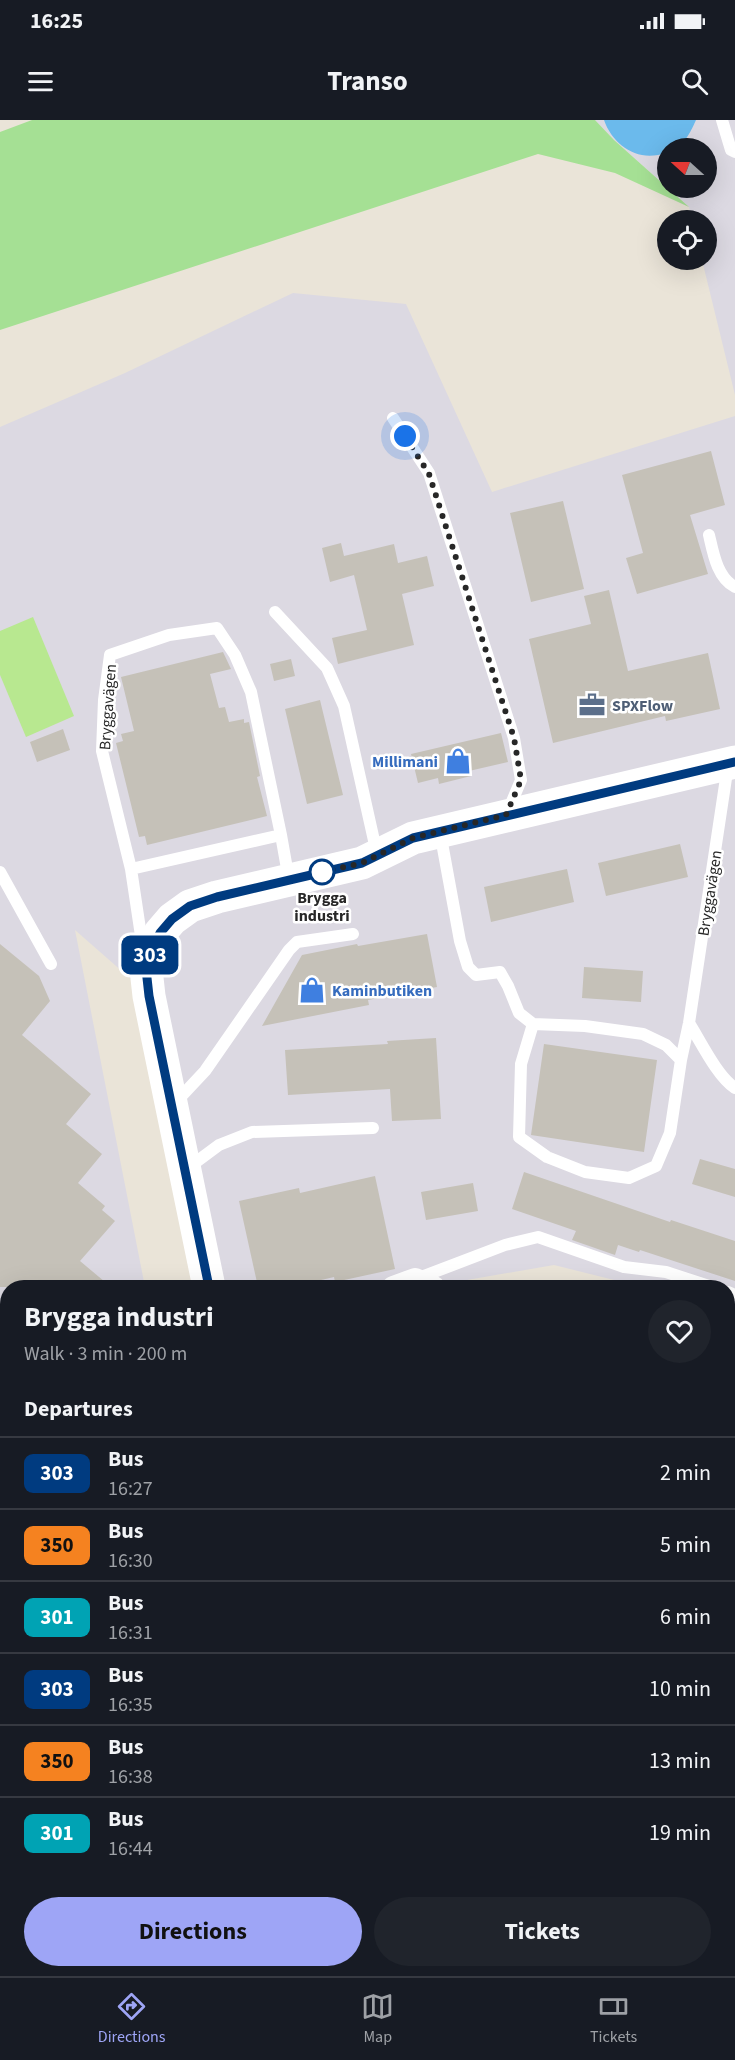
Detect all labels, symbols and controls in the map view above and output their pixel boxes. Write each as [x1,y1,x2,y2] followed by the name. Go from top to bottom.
[30,5,83,37] text: 16:25
[327,62,408,101] text: Transo
[24,65,57,98] icon: menu
[678,65,711,98] icon: search
[657,138,717,198] north arrow
[657,138,717,270] map controls
[657,210,717,270] button: locate
[390,421,420,451] your location
[94,663,122,751] street label: Bryggavägen
[577,690,607,720] office icon: SPXFlow
[612,695,674,717] place label: SPXFlow
[443,746,473,776] shop icon: Millimani
[372,751,438,773] place label: Millimani
[692,849,728,938] street label: Bryggavägen
[309,859,335,885] marker: Brygga industri
[294,887,350,927] place label: Brygga industri
[116,936,184,974] line badge: 303
[133,940,167,970] text: 303
[297,975,327,1005] shop icon: Kaminbutiken
[332,980,432,1002] place label: Kaminbutiken
[24,1297,214,1337] text: Brygga industri
[648,1300,711,1363] button: heart
[24,1340,187,1368] text: Walk · 3 min · 200 m
[24,1393,133,1425] text: Departures
[108,1443,144,1475] text: Bus
[660,1457,711,1489] text: 2 min
[40,1458,74,1488] text: 303
[108,1475,153,1503] text: 16:27
[108,1515,144,1547] text: Bus
[660,1529,711,1561] text: 5 min
[40,1530,74,1560] text: 350
[108,1547,153,1575] text: 16:30
[108,1587,144,1619] text: Bus
[660,1601,711,1633] text: 6 min
[40,1602,74,1632] text: 301
[108,1619,153,1647] text: 16:31
[108,1659,144,1691] text: Bus
[649,1673,711,1705] text: 10 min
[40,1674,74,1704] text: 303
[108,1691,153,1719] text: 16:35
[108,1731,144,1763] text: Bus
[649,1745,711,1777] text: 13 min
[40,1746,74,1776] text: 350
[108,1763,153,1791] text: 16:38
[108,1803,144,1835] text: Bus
[649,1817,711,1849] text: 19 min
[40,1818,74,1848] text: 301
[108,1835,153,1863] text: 16:44
[24,1897,362,1966] button: Directions
[374,1897,711,1966] button: Tickets
[98,1990,166,2048] tab: Directions
[361,1990,394,2048] tab: Map
[590,1990,637,2048] tab: Tickets

